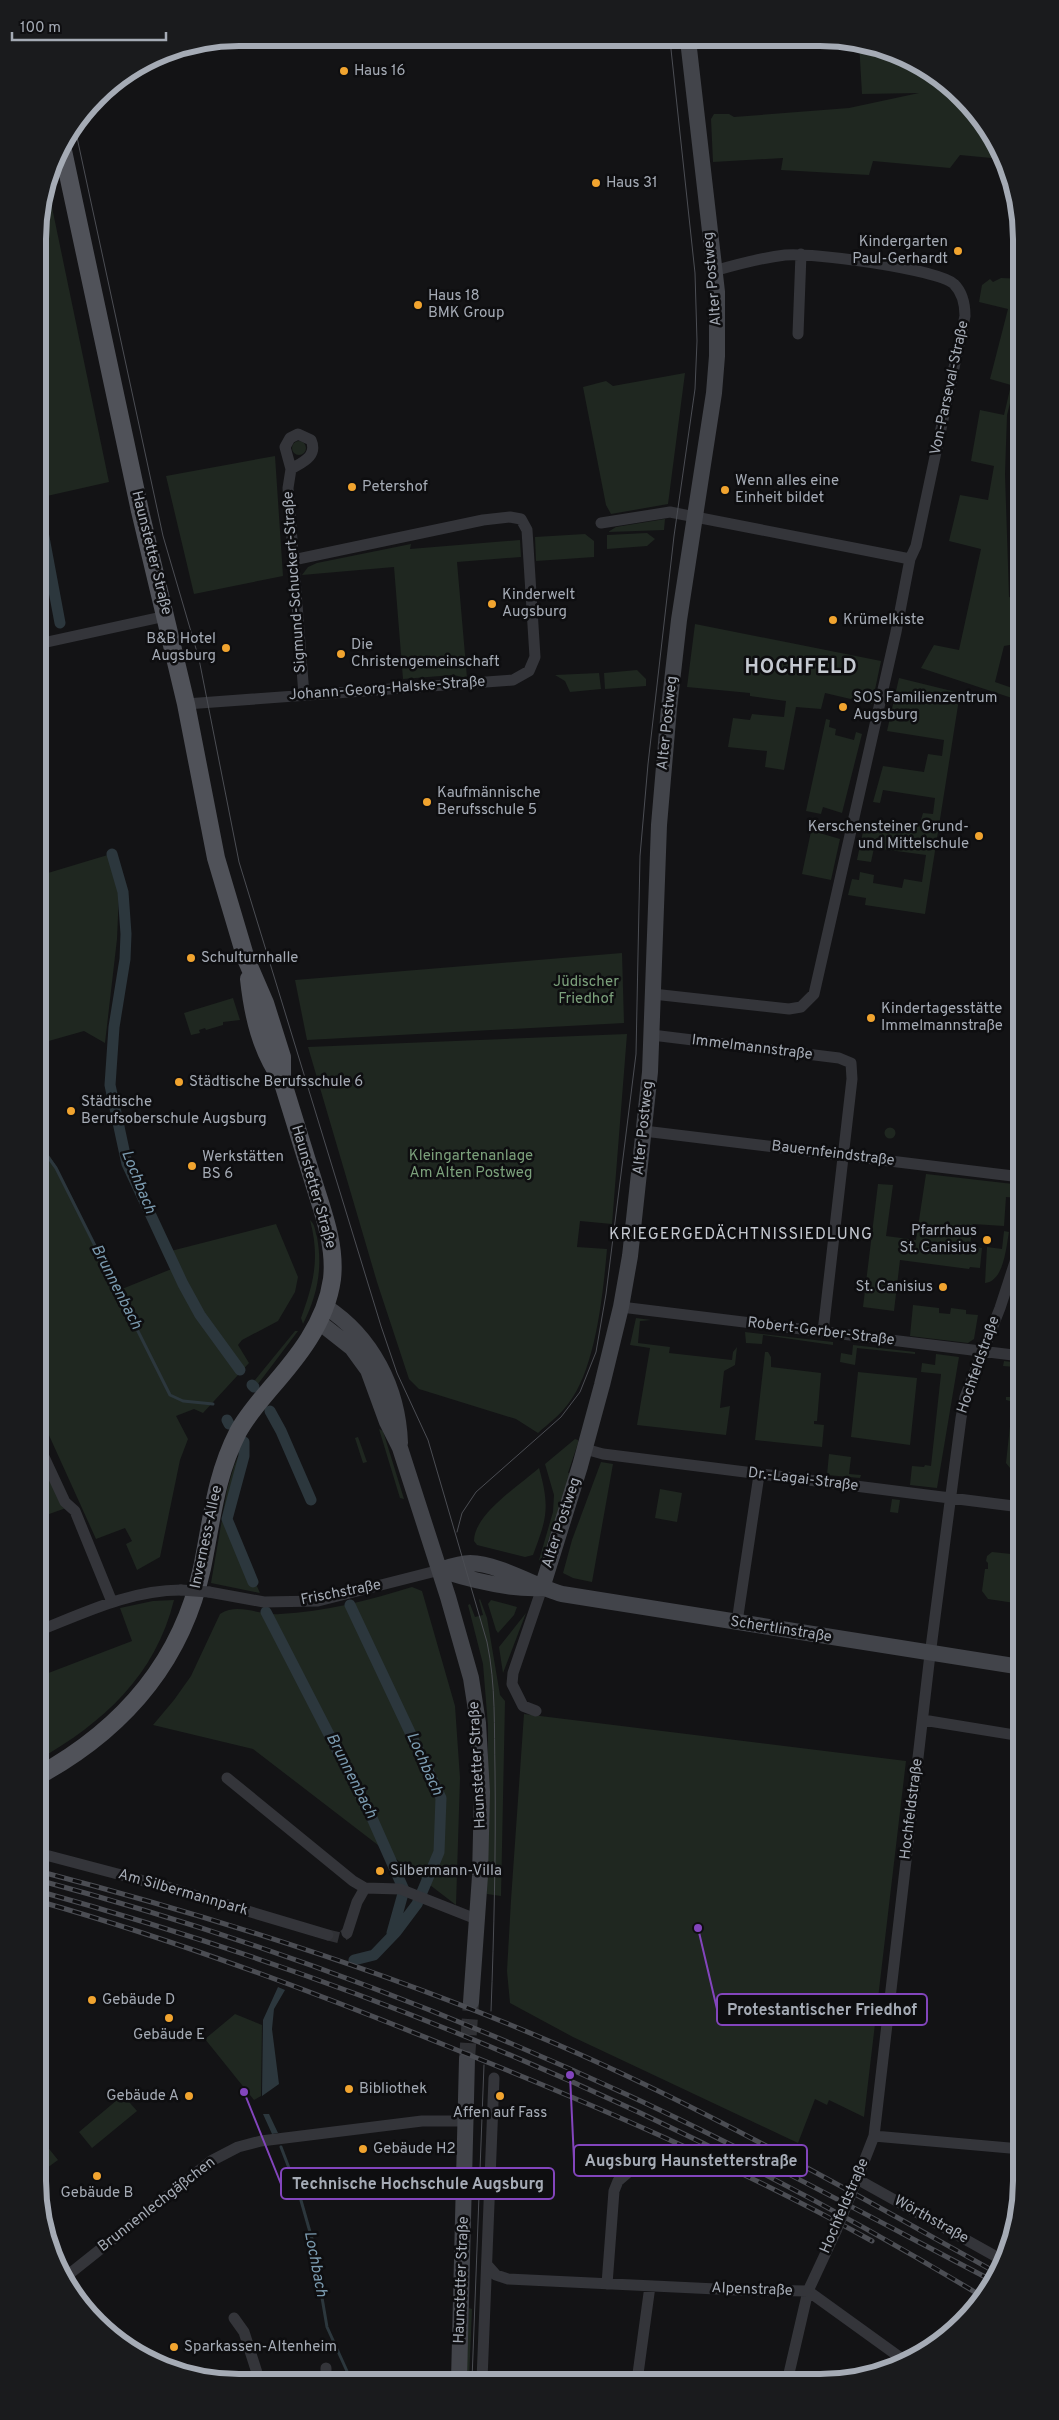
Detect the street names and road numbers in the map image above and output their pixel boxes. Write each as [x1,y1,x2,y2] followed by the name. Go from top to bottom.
[699,231,727,327] street label: Alter Postweg
[926,319,974,457] street label: Von-Parseval-Straße
[126,489,176,617] street label: Haunstetter Straße
[279,490,311,674] street label: Sigmund-Schuckert-Straße
[288,673,486,705] street label: Johann-Georg-Halske-Straße
[654,675,682,771] street label: Alter Postweg
[690,1031,814,1065] street label: Immelmannstraße
[630,1080,658,1176] street label: Alter Postweg
[286,1123,340,1251] street label: Haunstetter Straße
[770,1137,896,1171] street label: Bauernfeindstraße
[746,1314,896,1350] street label: Robert-Gerber-Straße
[953,1314,1005,1416] street label: Hochfeldstraße
[747,1464,859,1496] street label: Dr.-Lagai-Straße
[538,1475,586,1571] street label: Alter Postweg
[187,1484,227,1590] street label: Inverness-Allee
[299,1576,383,1610] street label: Frischstraße
[729,1613,833,1647] street label: Schertlinstraße
[465,1701,491,1829] street label: Haunstetter Straße
[896,1757,928,1861] street label: Hochfeldstraße
[116,1865,250,1921] street label: Am Silbermannpark
[94,2153,220,2257] street label: Brunnenlechgäßchen
[816,2155,874,2257] street label: Hochfeldstraße
[890,2192,972,2248] street label: Wörthstraße
[450,2216,474,2344] street label: Haunstetter Straße
[711,2279,793,2301] street label: Alpenstraße

